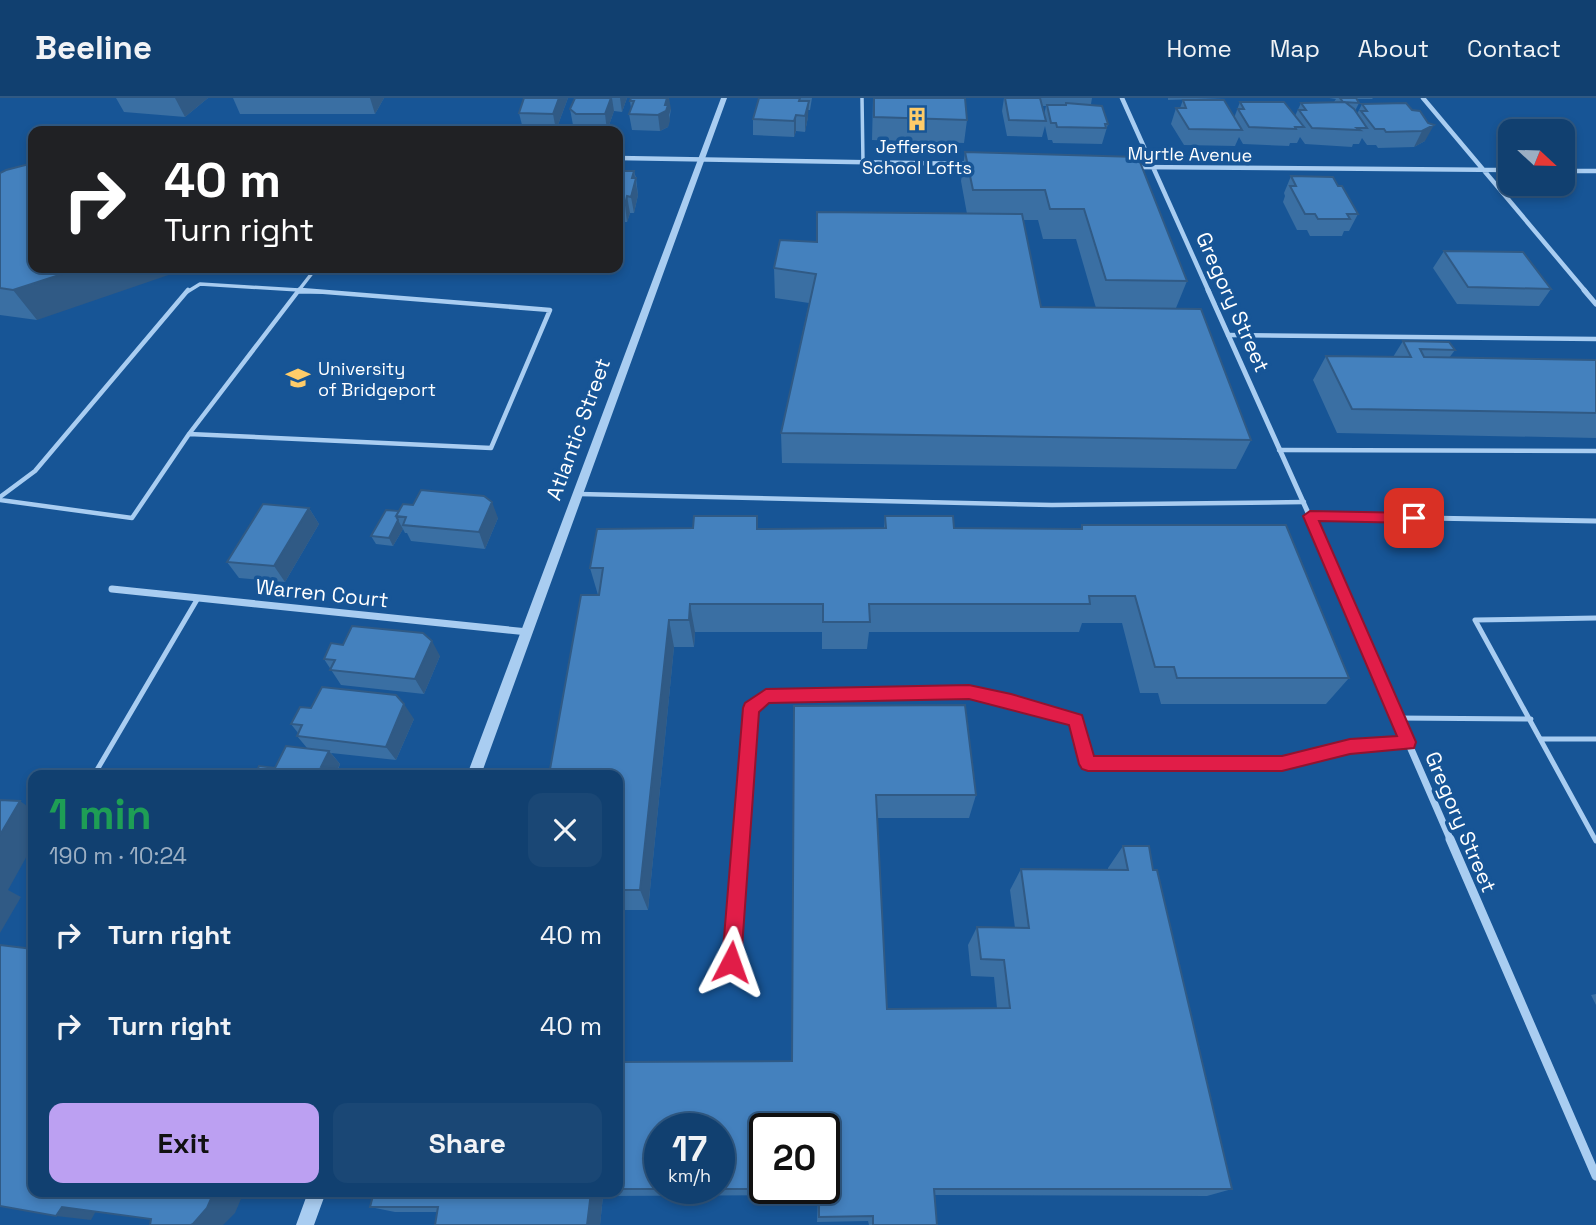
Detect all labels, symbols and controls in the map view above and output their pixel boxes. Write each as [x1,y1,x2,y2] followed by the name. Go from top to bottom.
[35,27,152,69] text: Beeline
[1166,33,1232,64] text: Home
[1270,33,1320,64] text: Map
[1358,33,1429,64] text: About
[1467,33,1561,64] text: Contact
[903,105,931,133] building icon: Jefferson School Lofts
[1498,119,1575,196] north arrow
[1498,119,1575,196] map controls
[862,135,972,179] place label: Jefferson School Lofts
[1127,141,1253,167] street label: Myrtle Avenue
[164,149,281,211] text: 40 m
[49,154,140,245] icon: right
[164,210,314,250] text: Turn right
[1190,228,1276,376] street label: Gregory Street
[540,354,616,504] street label: Atlantic Street
[318,357,436,401] place label: University of Bridgeport
[284,364,312,392] school or university icon: University of Bridgeport
[1384,488,1444,548] pin
[1395,499,1433,537] icon: arrive
[254,573,390,613] street label: Warren Court
[1419,747,1503,897] street label: Gregory Street
[49,788,152,841] text: 1 min
[528,793,602,867] button: close
[49,841,187,871] text: 190 m · 10:24
[49,916,87,954] icon: right
[108,918,232,952] text: Turn right
[540,918,602,952] text: 40 m
[694,925,768,999] position arrow
[49,1007,87,1045] icon: right
[108,1009,232,1043] text: Turn right
[540,1009,602,1043] text: 40 m
[49,1103,319,1183] button: Exit
[333,1103,602,1183] button: Share
[749,1113,840,1204] speed limit sign: 20
[672,1127,707,1171] text: 17
[668,1164,711,1187] text: km/h

